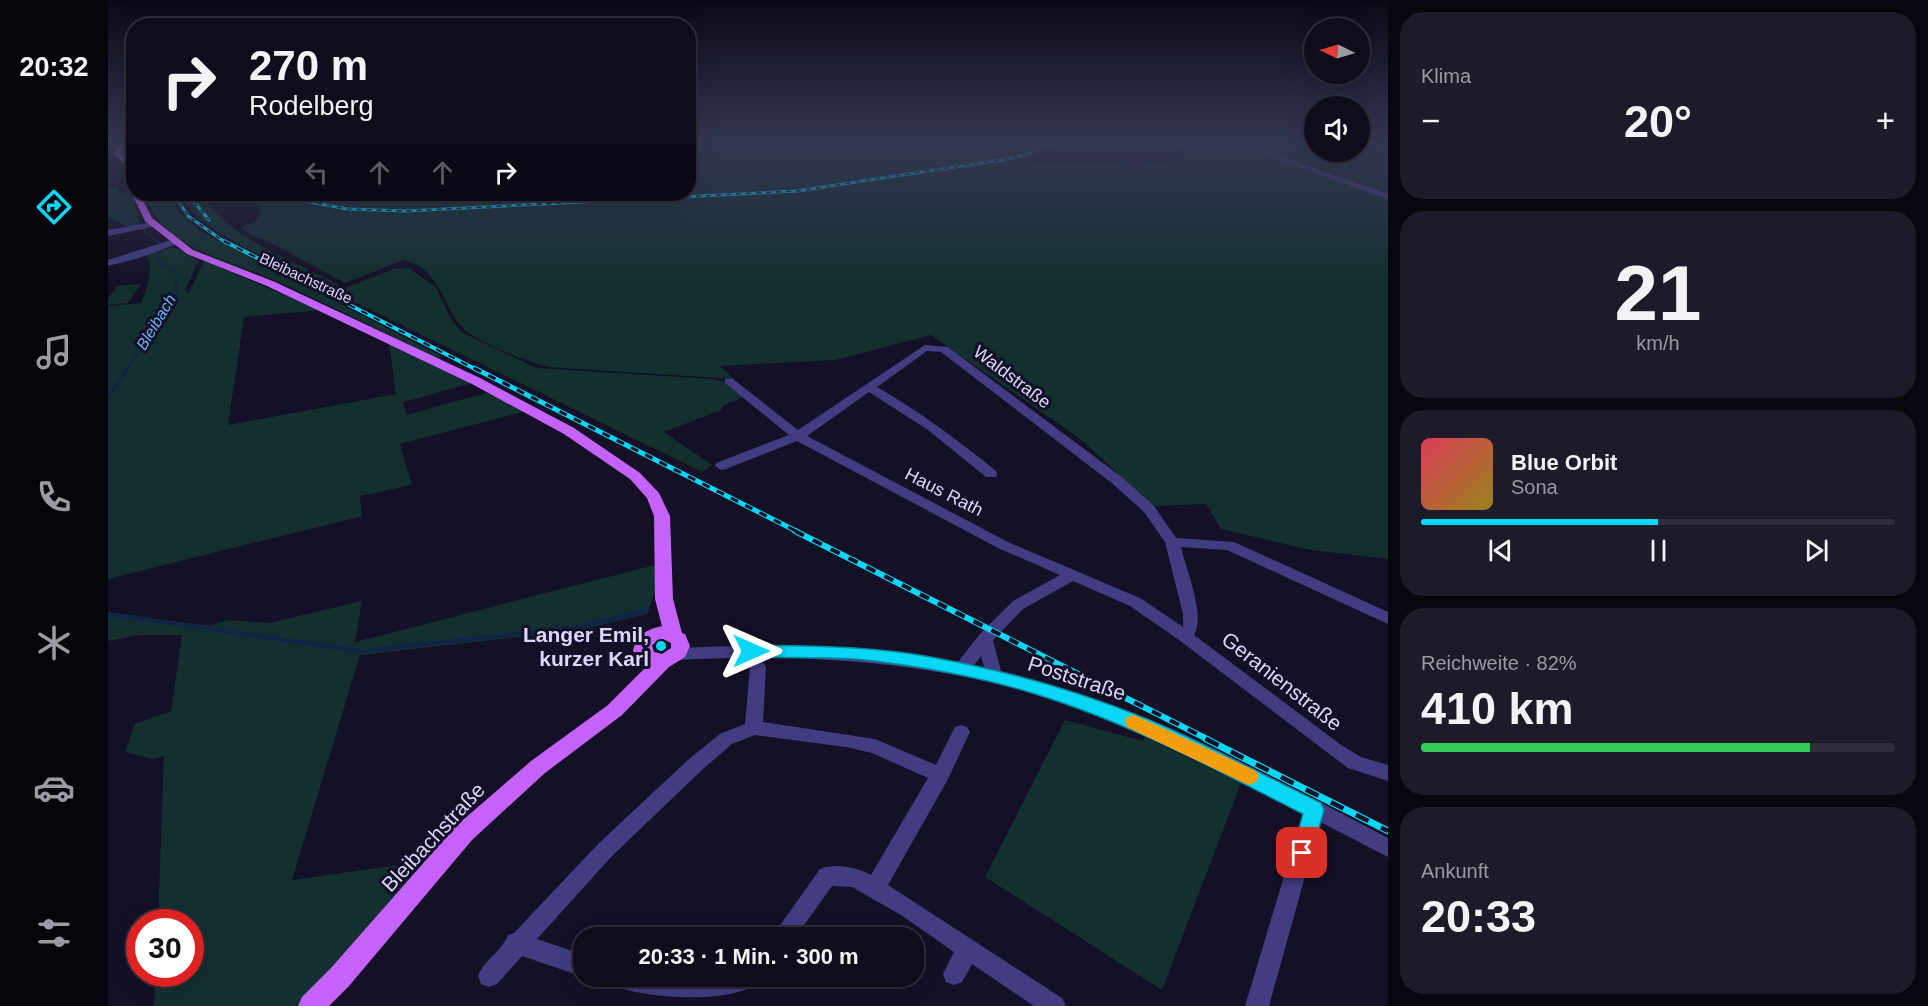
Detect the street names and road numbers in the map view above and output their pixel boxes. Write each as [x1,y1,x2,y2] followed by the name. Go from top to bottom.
[257,249,355,307] street label: Bleibachstraße
[970,342,1054,412] street label: Waldstraße
[902,464,986,520] street label: Haus Rath
[1217,627,1347,735] street label: Geranienstraße
[1025,651,1129,705] street label: Poststraße
[377,778,489,896] street label: Bleibachstraße

